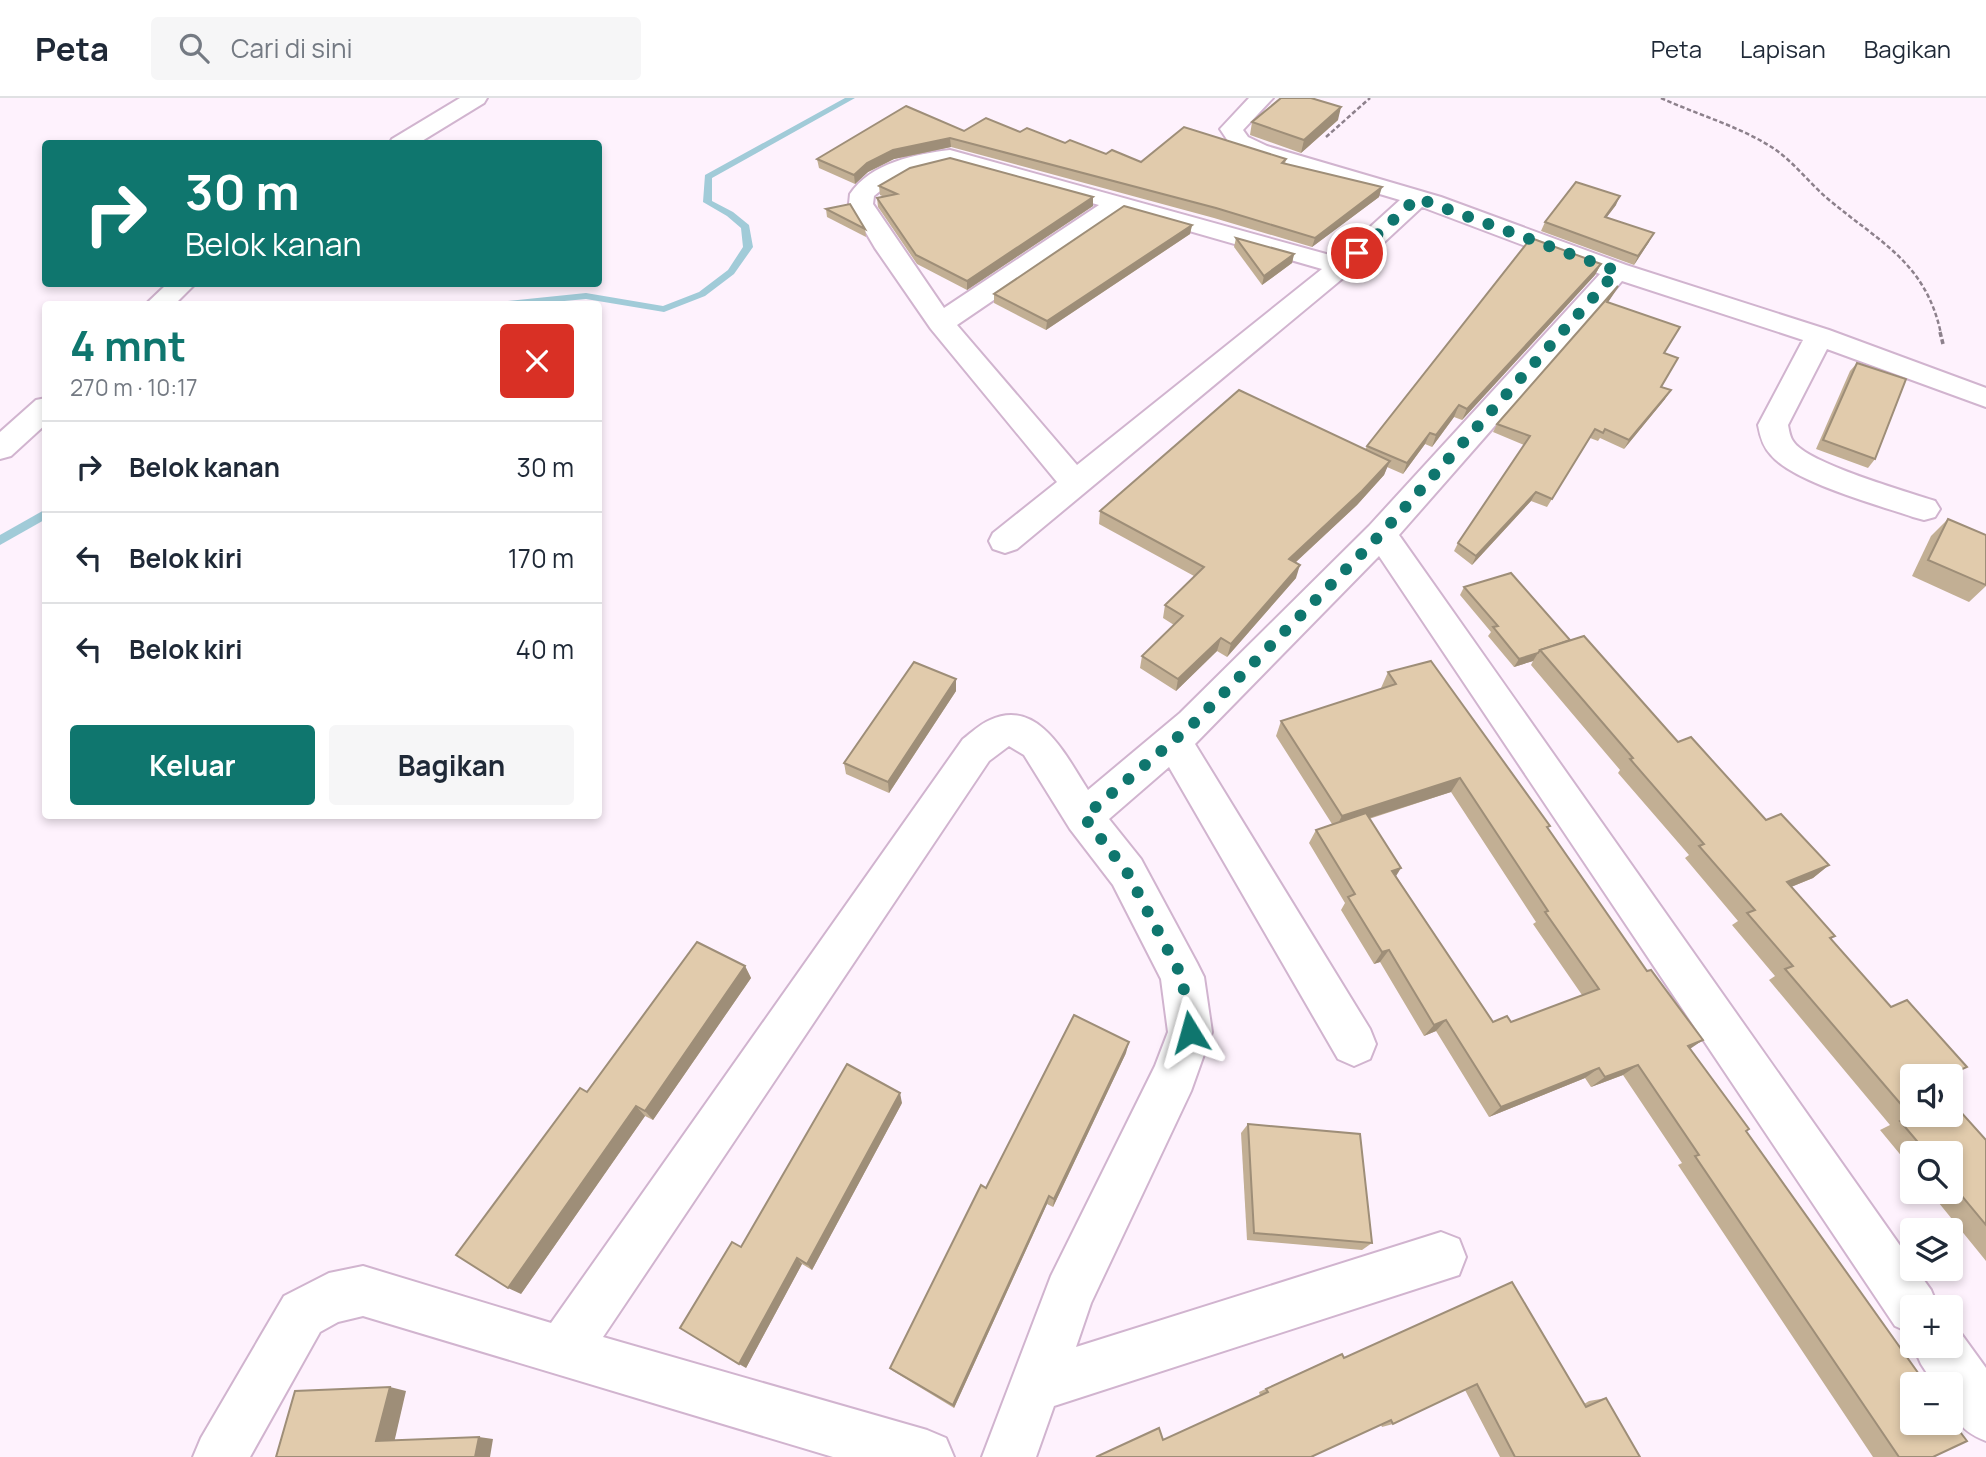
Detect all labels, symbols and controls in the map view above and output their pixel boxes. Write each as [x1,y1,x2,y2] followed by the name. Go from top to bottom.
[151,17,641,80] search box
[35,26,109,71] text: Peta
[175,29,213,67] icon: search
[231,30,353,66] text: Cari di sini
[1651,32,1702,65] text: Peta
[1740,32,1826,65] text: Lapisan
[1864,32,1951,65] text: Bagikan
[185,158,300,225] text: 30 m
[70,168,161,259] icon: right
[185,222,361,266] text: Belok kanan
[1327,223,1387,283] pin
[1338,234,1376,272] icon: arrive
[70,316,186,374] text: 4 mnt
[500,324,574,398] button: close
[70,371,198,403] text: 270 m · 10:17
[70,448,108,486] icon: right
[129,449,280,485] text: Belok kanan
[517,449,574,485] text: 30 m
[70,539,108,577] icon: left
[129,540,243,576] text: Belok kiri
[508,540,574,576] text: 170 m
[70,630,108,668] icon: left
[129,631,243,667] text: Belok kiri
[516,631,574,667] text: 40 m
[70,725,315,805] button: Keluar
[329,725,574,805] button: Bagikan
[1153,995,1227,1069] position arrow
[1900,1064,1963,1435] map controls
[1900,1064,1963,1127] button: sound
[1900,1141,1963,1204] button: search
[1900,1218,1963,1281] button: layers
[1900,1295,1963,1358] button: +
[1900,1372,1963,1435] button: −

